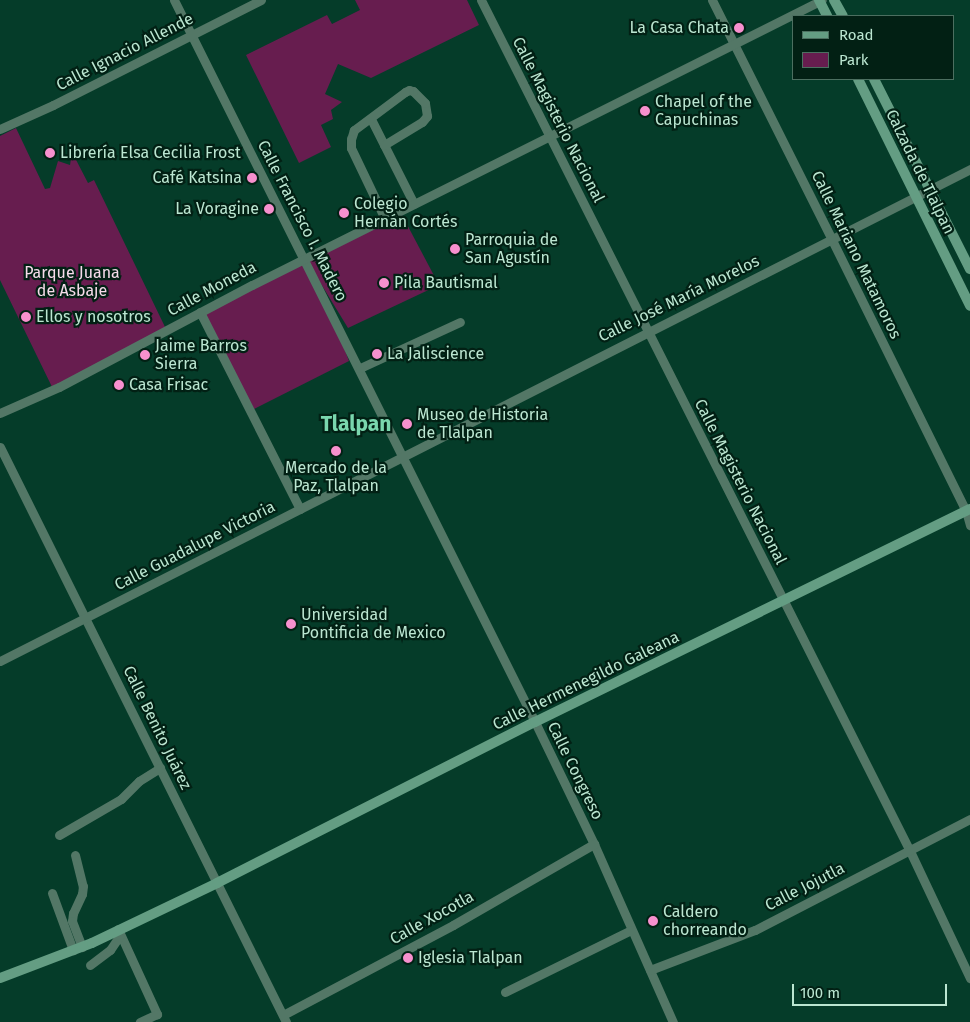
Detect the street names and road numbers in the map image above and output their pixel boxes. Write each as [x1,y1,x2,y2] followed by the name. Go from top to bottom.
[53,9,197,95] street label: Calle Ignacio Allende
[508,34,608,206] street label: Calle Magisterio Nacional
[882,107,958,237] street label: Calzada de Tlalpan
[253,137,351,305] street label: Calle Francisco I. Madero
[807,168,905,342] street label: Calle Mariano Matamoros
[595,252,763,346] street label: Calle José María Morelos
[164,258,260,320] street label: Calle Moneda
[690,396,790,568] street label: Calle Magisterio Nacional
[112,497,278,595] street label: Calle Guadalupe Victoria
[490,627,682,735] street label: Calle Hermenegildo Galeana
[119,663,195,793] street label: Calle Benito Juárez
[543,719,607,823] street label: Calle Congreso
[762,859,848,915] street label: Calle Jojutla
[387,887,477,949] street label: Calle Xocotla

